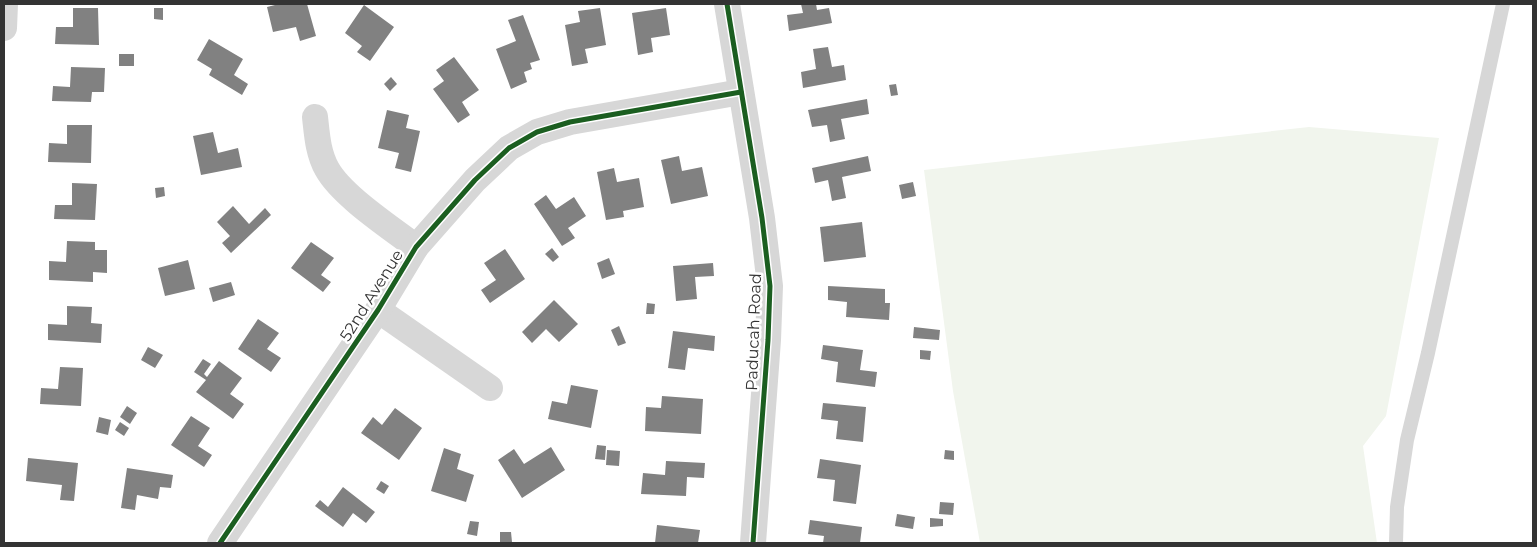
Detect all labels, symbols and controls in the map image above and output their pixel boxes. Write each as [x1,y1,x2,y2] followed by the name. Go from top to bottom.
[336,246,407,345] street label: 52nd Avenue
[742,273,765,391] street label: Paducah Road

